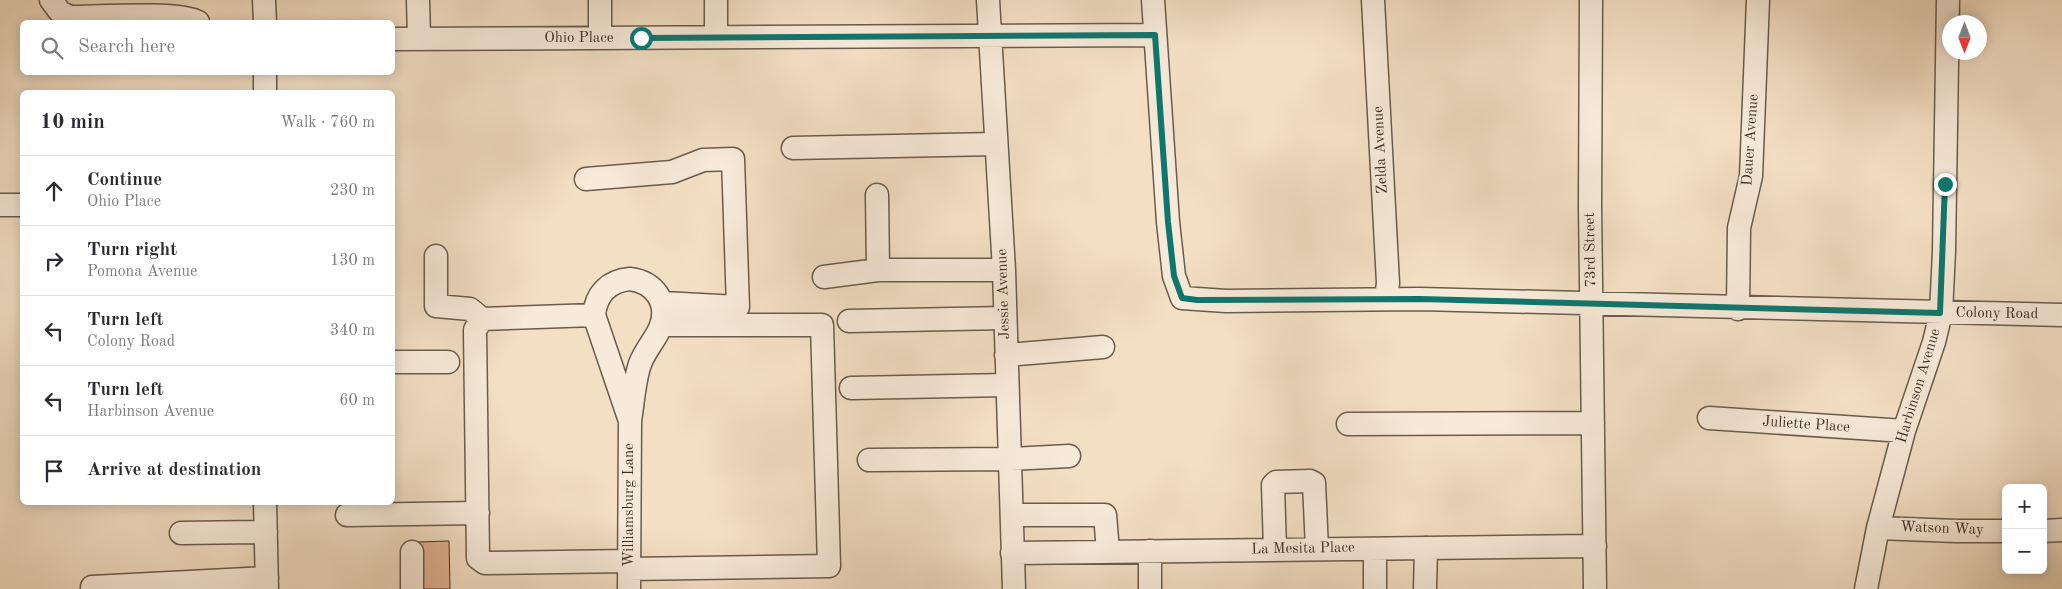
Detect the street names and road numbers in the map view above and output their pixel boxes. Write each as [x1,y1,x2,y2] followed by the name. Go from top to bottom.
[544,31,614,46] street label: Ohio Place
[1740,93,1762,186] street label: Dauer Avenue
[1371,106,1391,194] street label: Zelda Avenue
[1583,212,1599,288] street label: 73rd Street
[995,248,1013,340] street label: Jessie Avenue
[1956,306,2039,322] street label: Colony Road
[1894,327,1944,445] street label: Harbinson Avenue
[1762,414,1850,436] street label: Juliette Place
[622,443,637,567] street label: Williamsburg Lane
[1900,520,1984,538] street label: Watson Way
[1251,541,1355,557] street label: La Mesita Place

